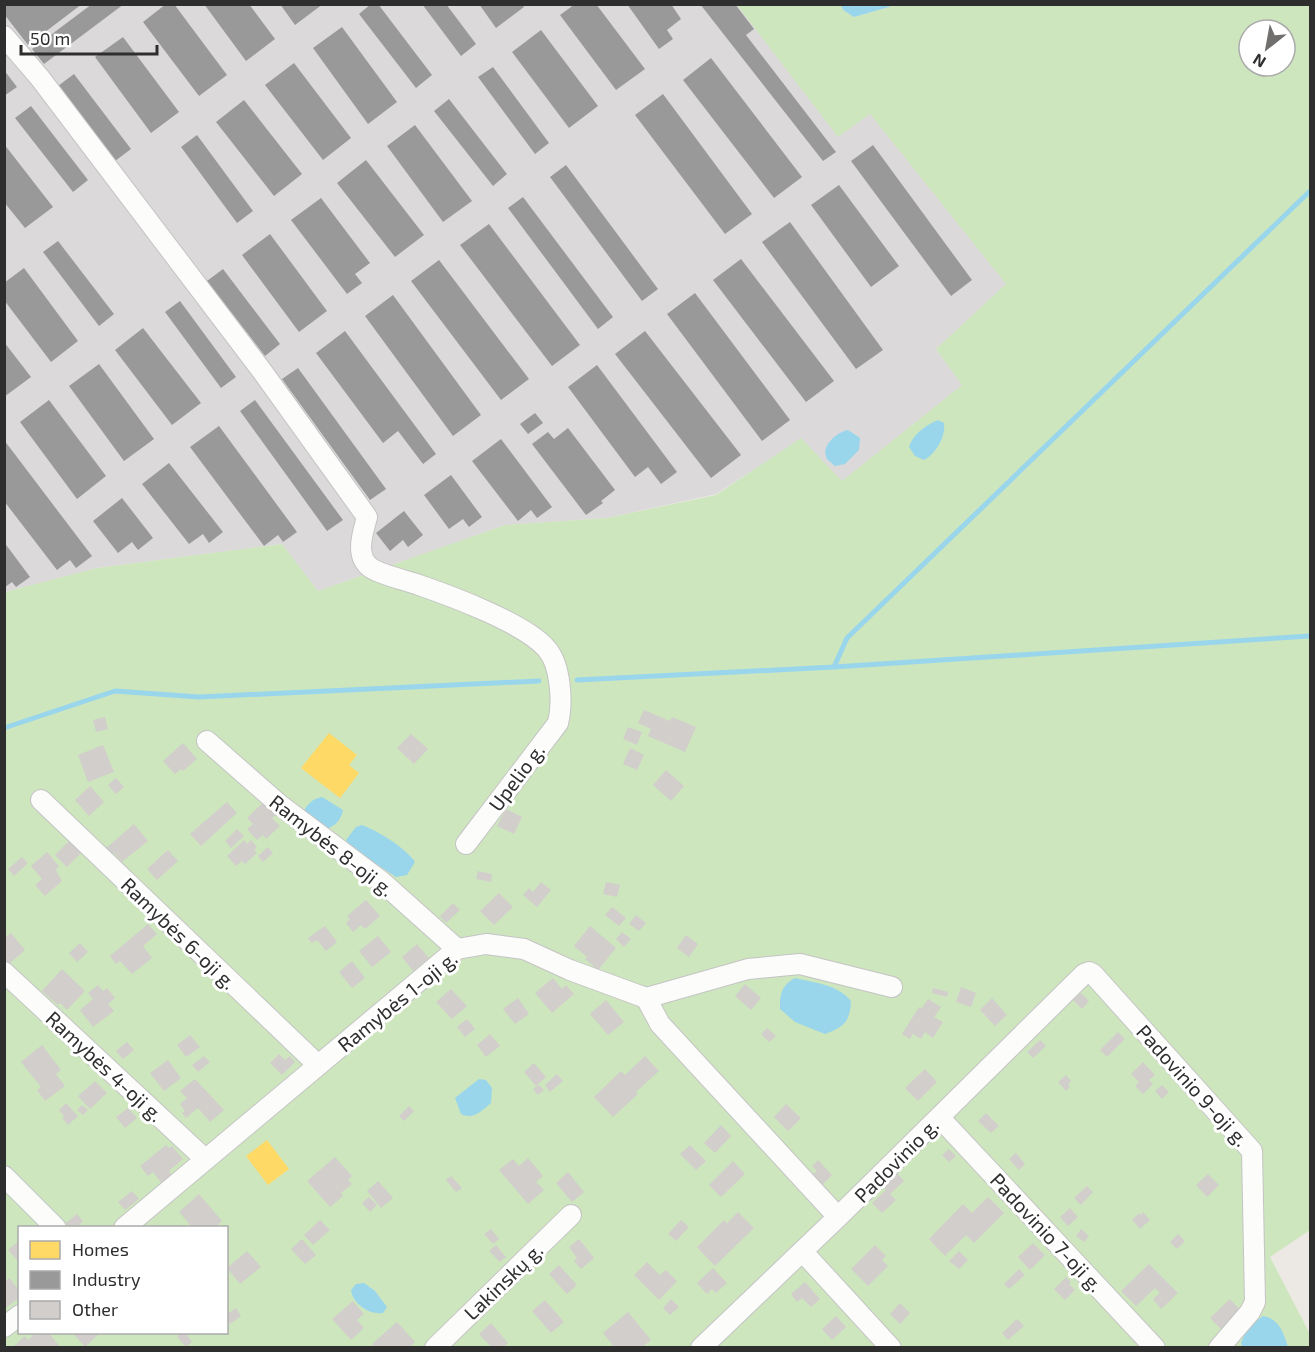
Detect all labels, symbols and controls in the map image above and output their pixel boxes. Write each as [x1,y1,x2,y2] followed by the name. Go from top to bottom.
[21,18,158,56] scale bar
[1237,18,1297,78] north arrow
[30,27,70,49] text: 50 m
[1249,50,1269,72] text: N
[483,739,549,815] street label: Upelio g.
[265,789,399,901] street label: Ramybės 8-oji g.
[117,872,241,994] street label: Ramybės 6-oji g.
[332,946,462,1056] street label: Ramybės 1-oji g.
[42,1006,168,1126] street label: Ramybės 4-oji g.
[1132,1019,1254,1151] street label: Padovinio 9-oji g.
[849,1113,943,1207] street label: Padovinio g.
[986,1168,1108,1296] street label: Padovinio 7-oji g.
[18,1226,228,1334] legend
[72,1238,129,1260] text: Homes
[459,1238,547,1324] street label: Lakinskų g.
[72,1268,141,1290] text: Industry
[72,1298,118,1320] text: Other

